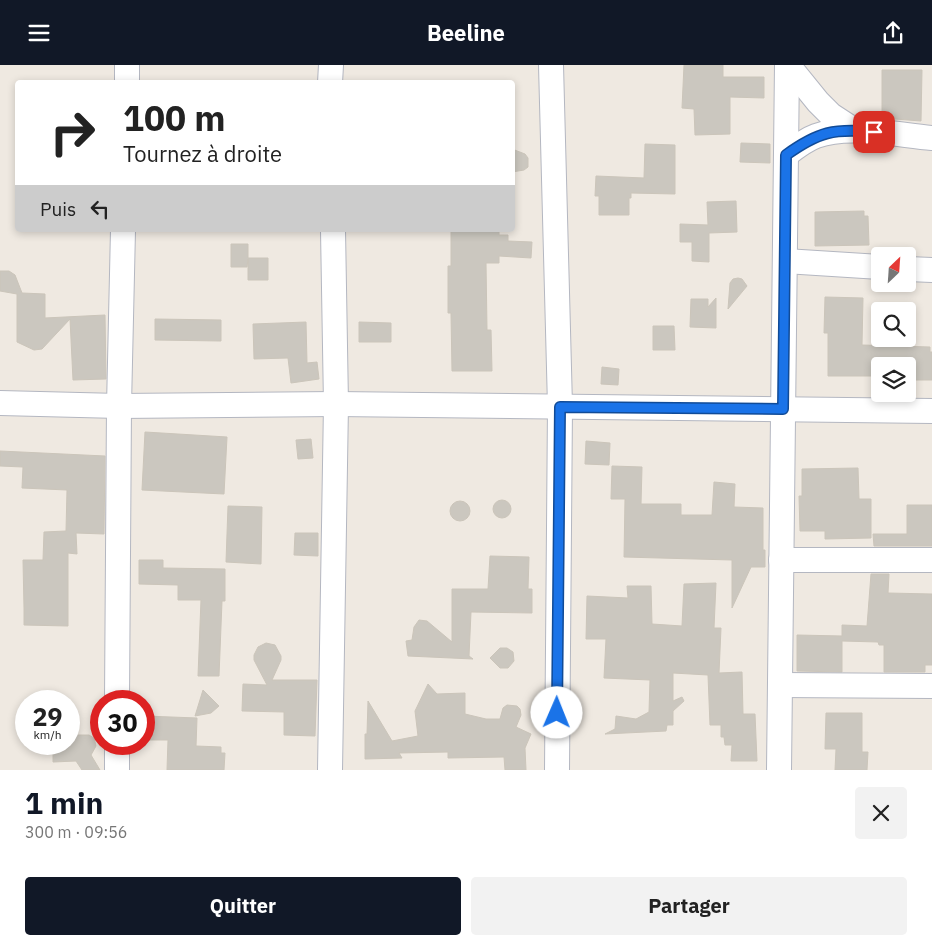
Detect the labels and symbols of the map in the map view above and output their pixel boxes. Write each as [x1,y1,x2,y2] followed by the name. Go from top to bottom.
[853,111,895,153] pin
[871,247,916,293] north arrow
[530,686,582,738] position arrow
[90,690,155,755] speed limit sign: 30

